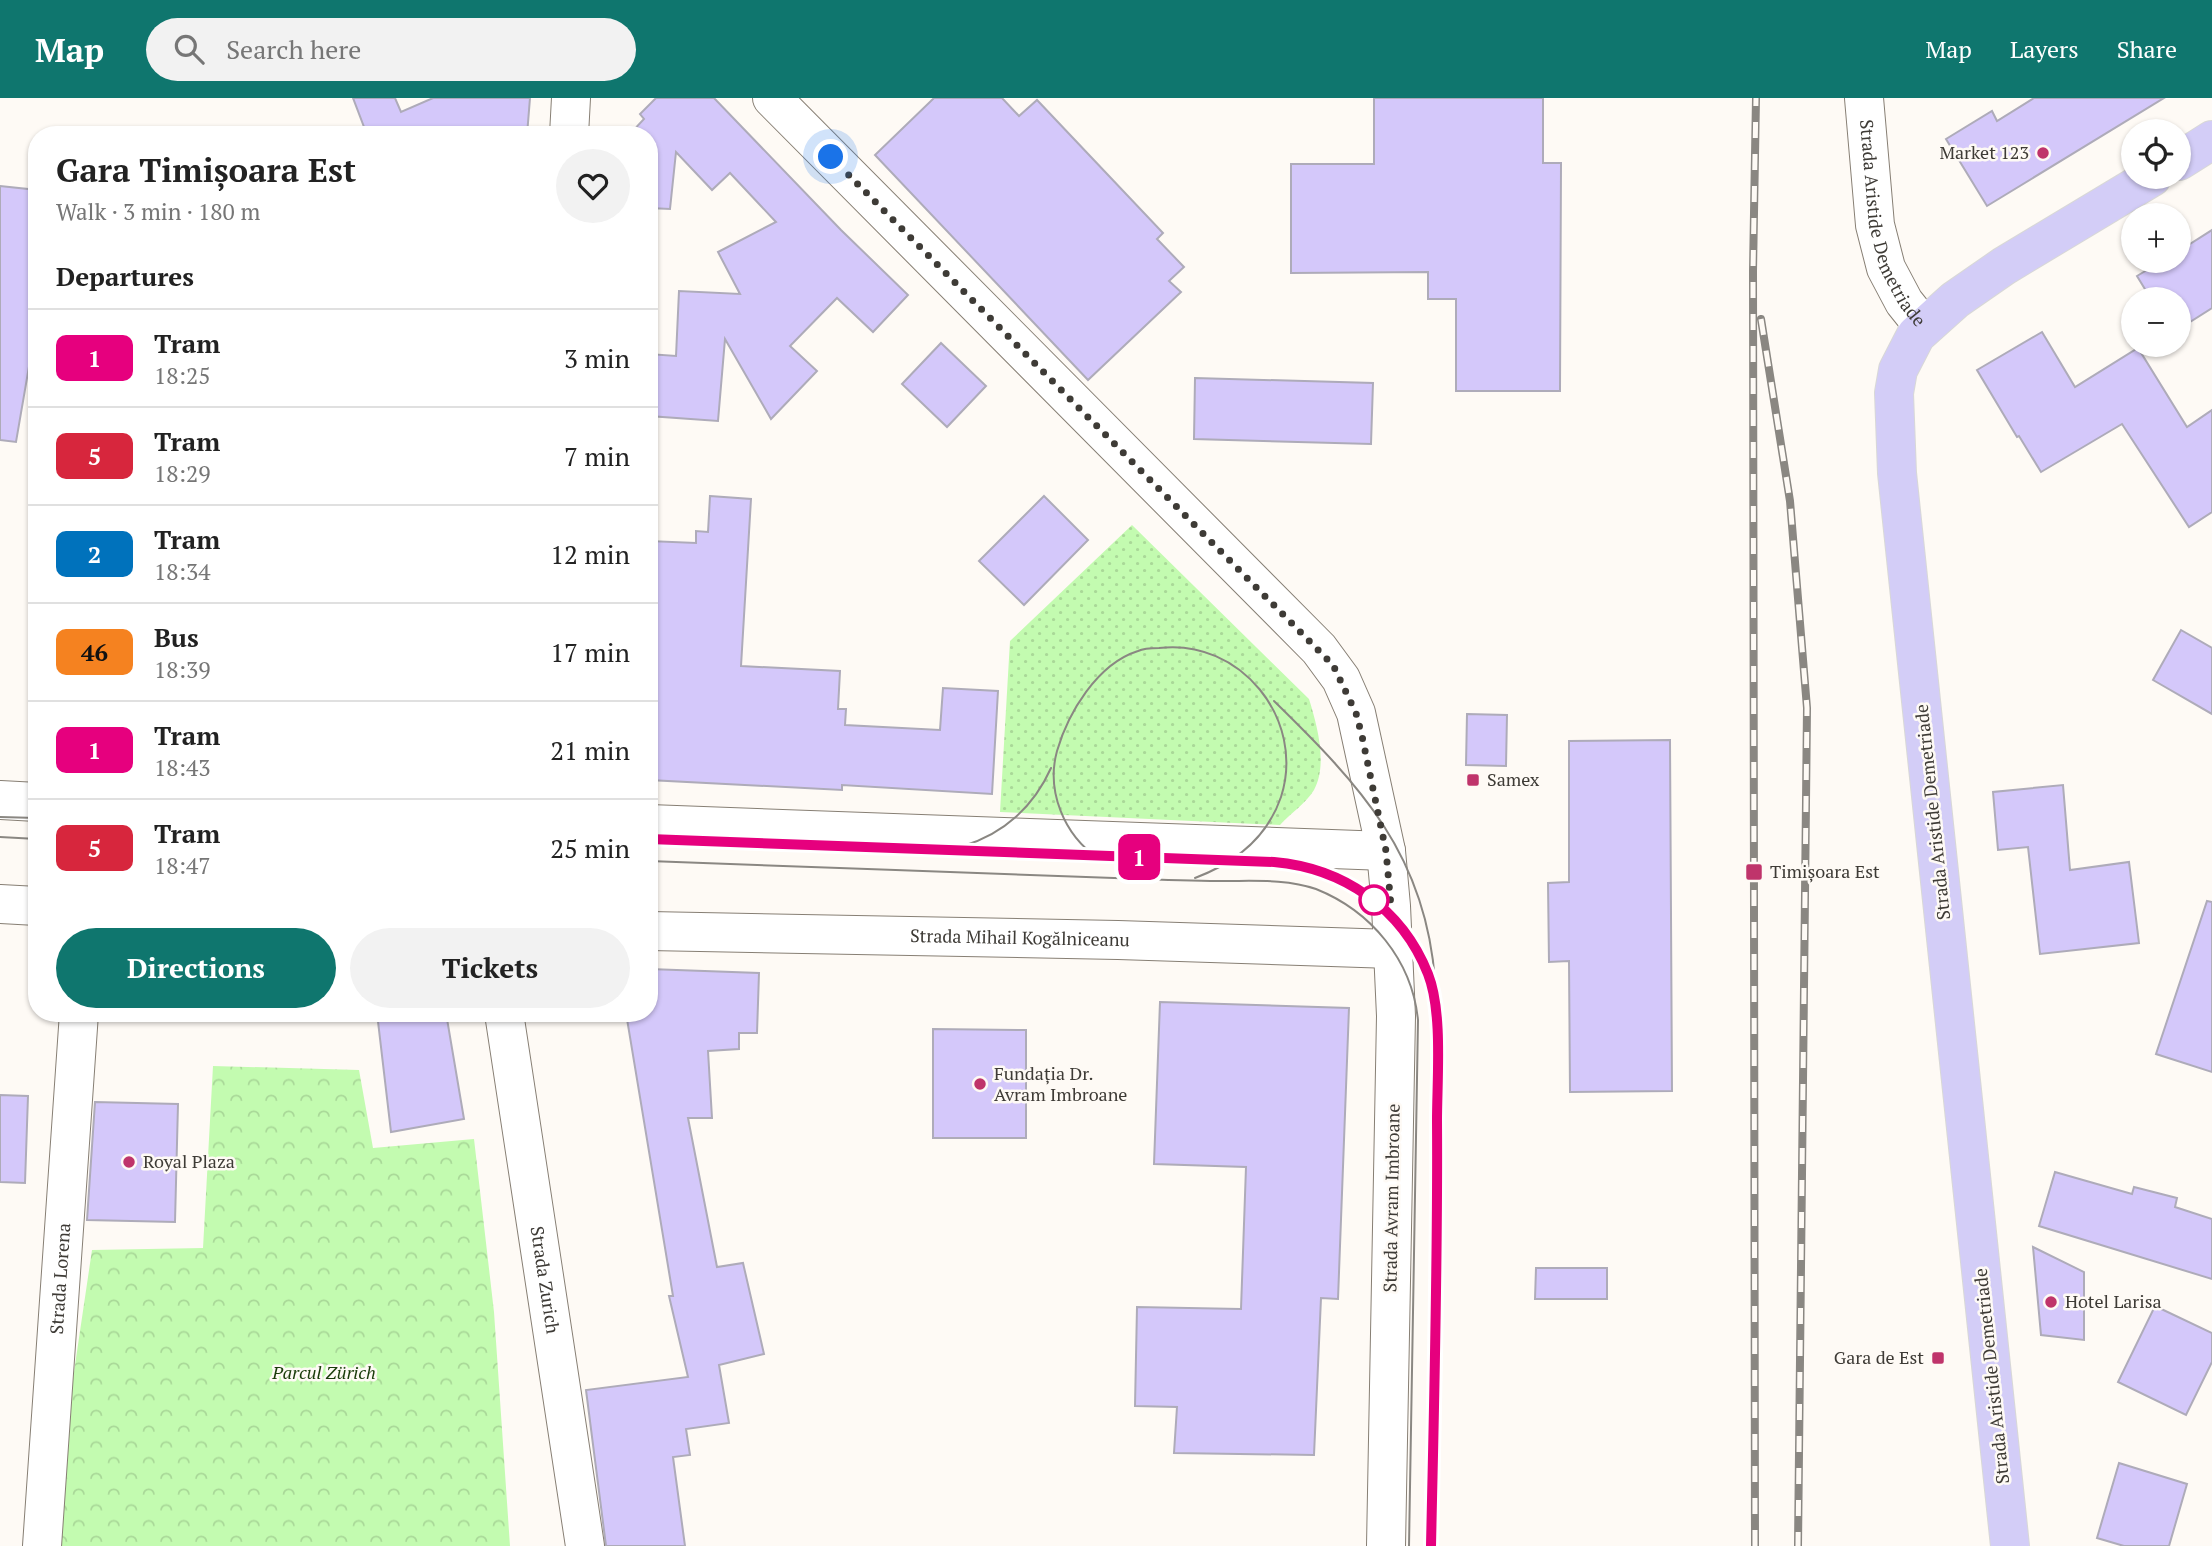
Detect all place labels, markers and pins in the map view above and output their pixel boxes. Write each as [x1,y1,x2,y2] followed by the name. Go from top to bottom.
[1939,140,2029,164] place label: Market 123
[2035,145,2051,161] marker: Market 123
[1487,767,1540,791] place label: Samex
[1465,772,1481,788] marker: Samex
[1770,859,1880,883] place label: Timișoara Est
[1744,862,1764,882] marker: Timișoara Est
[1359,885,1389,915] unlabelled marker
[994,1061,1127,1106] place label: Fundația Dr. Avram Imbroane
[972,1076,988,1092] marker: Fundația Dr. Avram Imbroane
[143,1149,235,1173] place label: Royal Plaza
[121,1154,137,1170] marker: Royal Plaza
[2065,1289,2162,1313] place label: Hotel Larisa
[2043,1294,2059,1310] marker: Hotel Larisa
[1834,1345,1924,1369] place label: Gara de Est
[1930,1350,1946,1366] marker: Gara de Est

